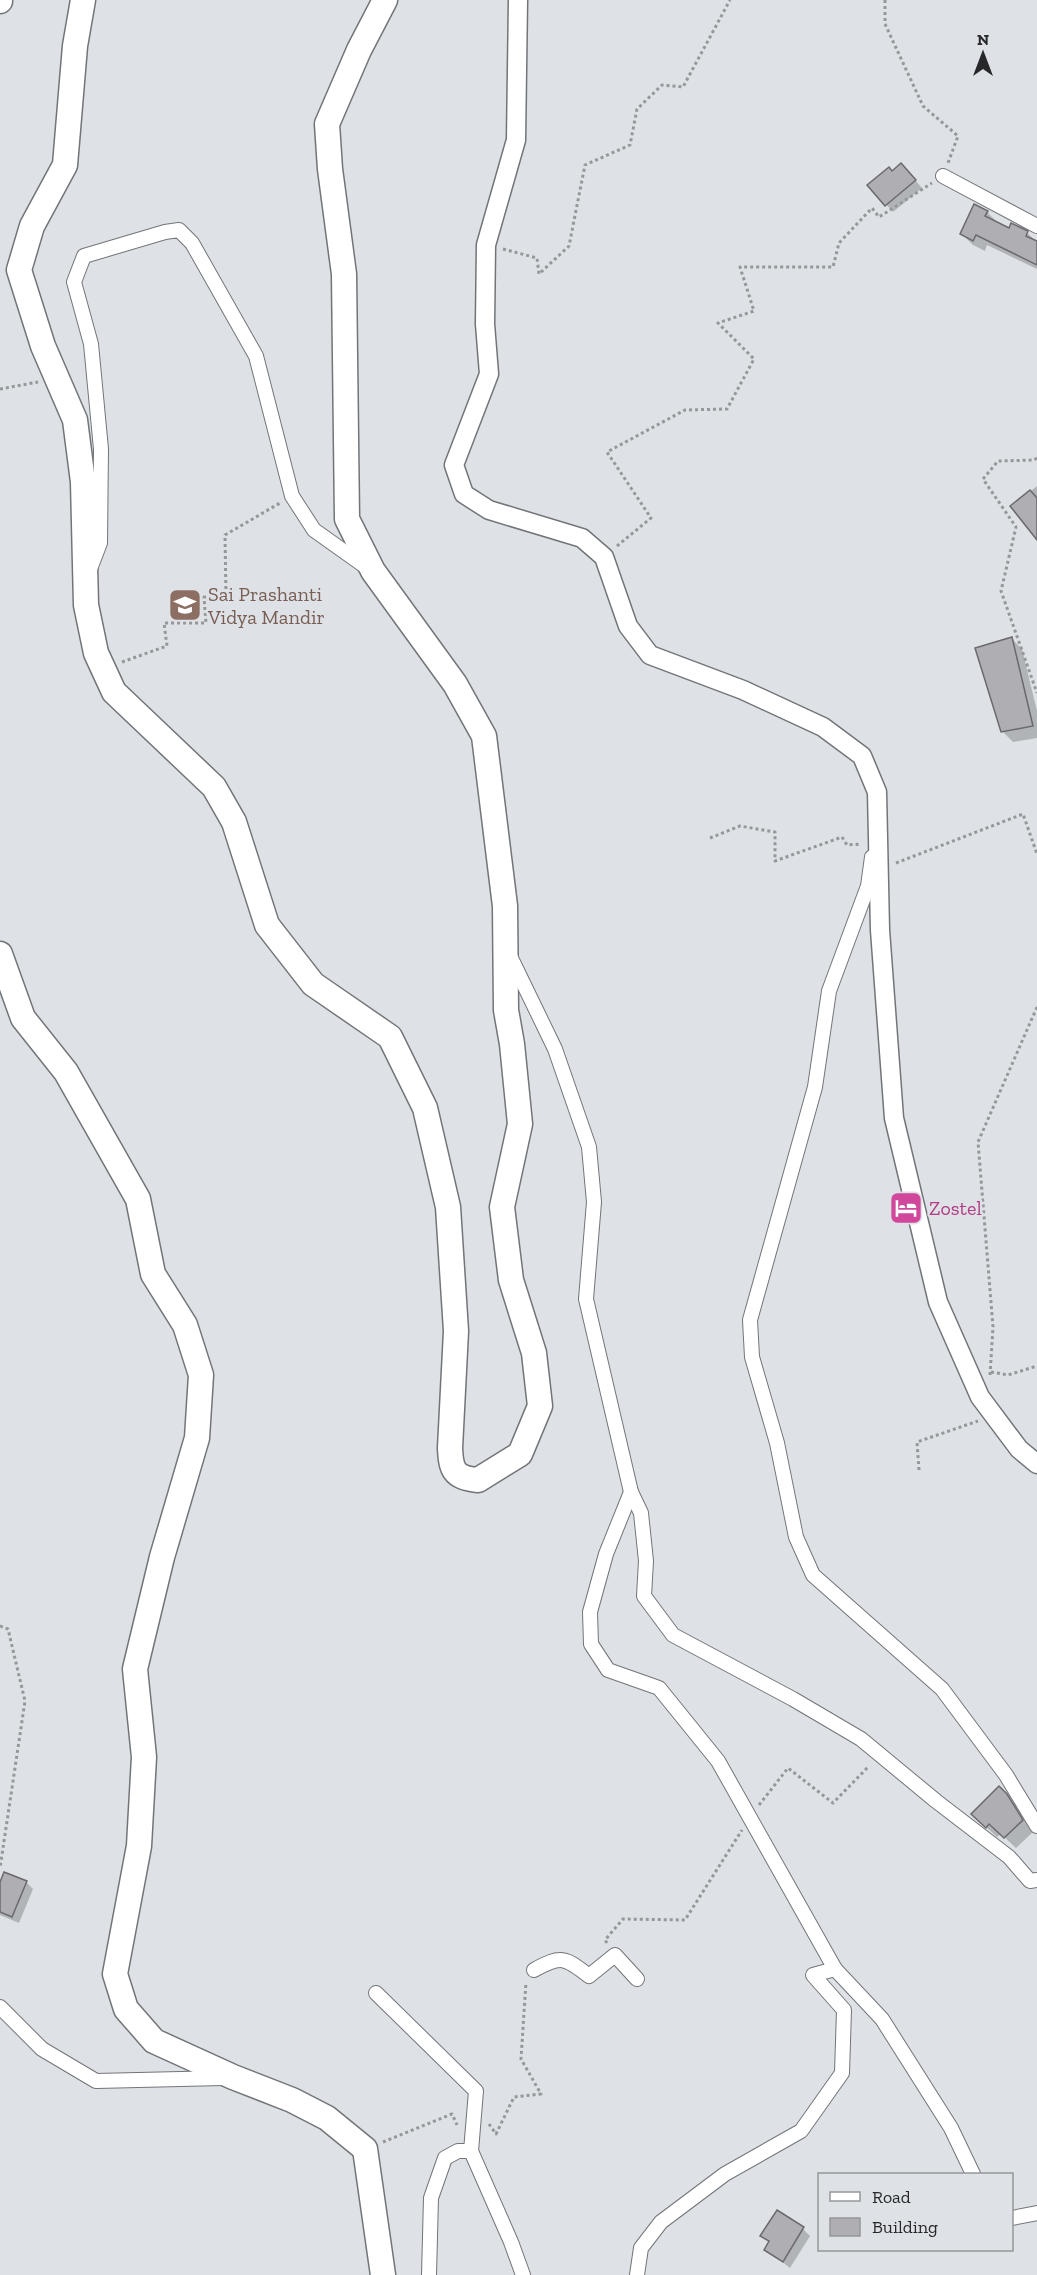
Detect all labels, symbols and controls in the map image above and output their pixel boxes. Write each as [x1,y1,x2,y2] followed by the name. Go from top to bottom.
[953,24,1013,84] north arrow
[977,30,989,49] text: N
[207,582,325,629] place label: Sai Prashanti Vidya Mandir
[167,587,203,623] school or university icon: Sai Prashanti Vidya Mandir
[888,1190,924,1226] hotel icon: Zostel
[929,1196,982,1220] place label: Zostel
[818,2173,1013,2251] legend
[872,2186,911,2208] text: Road
[872,2216,938,2238] text: Building

